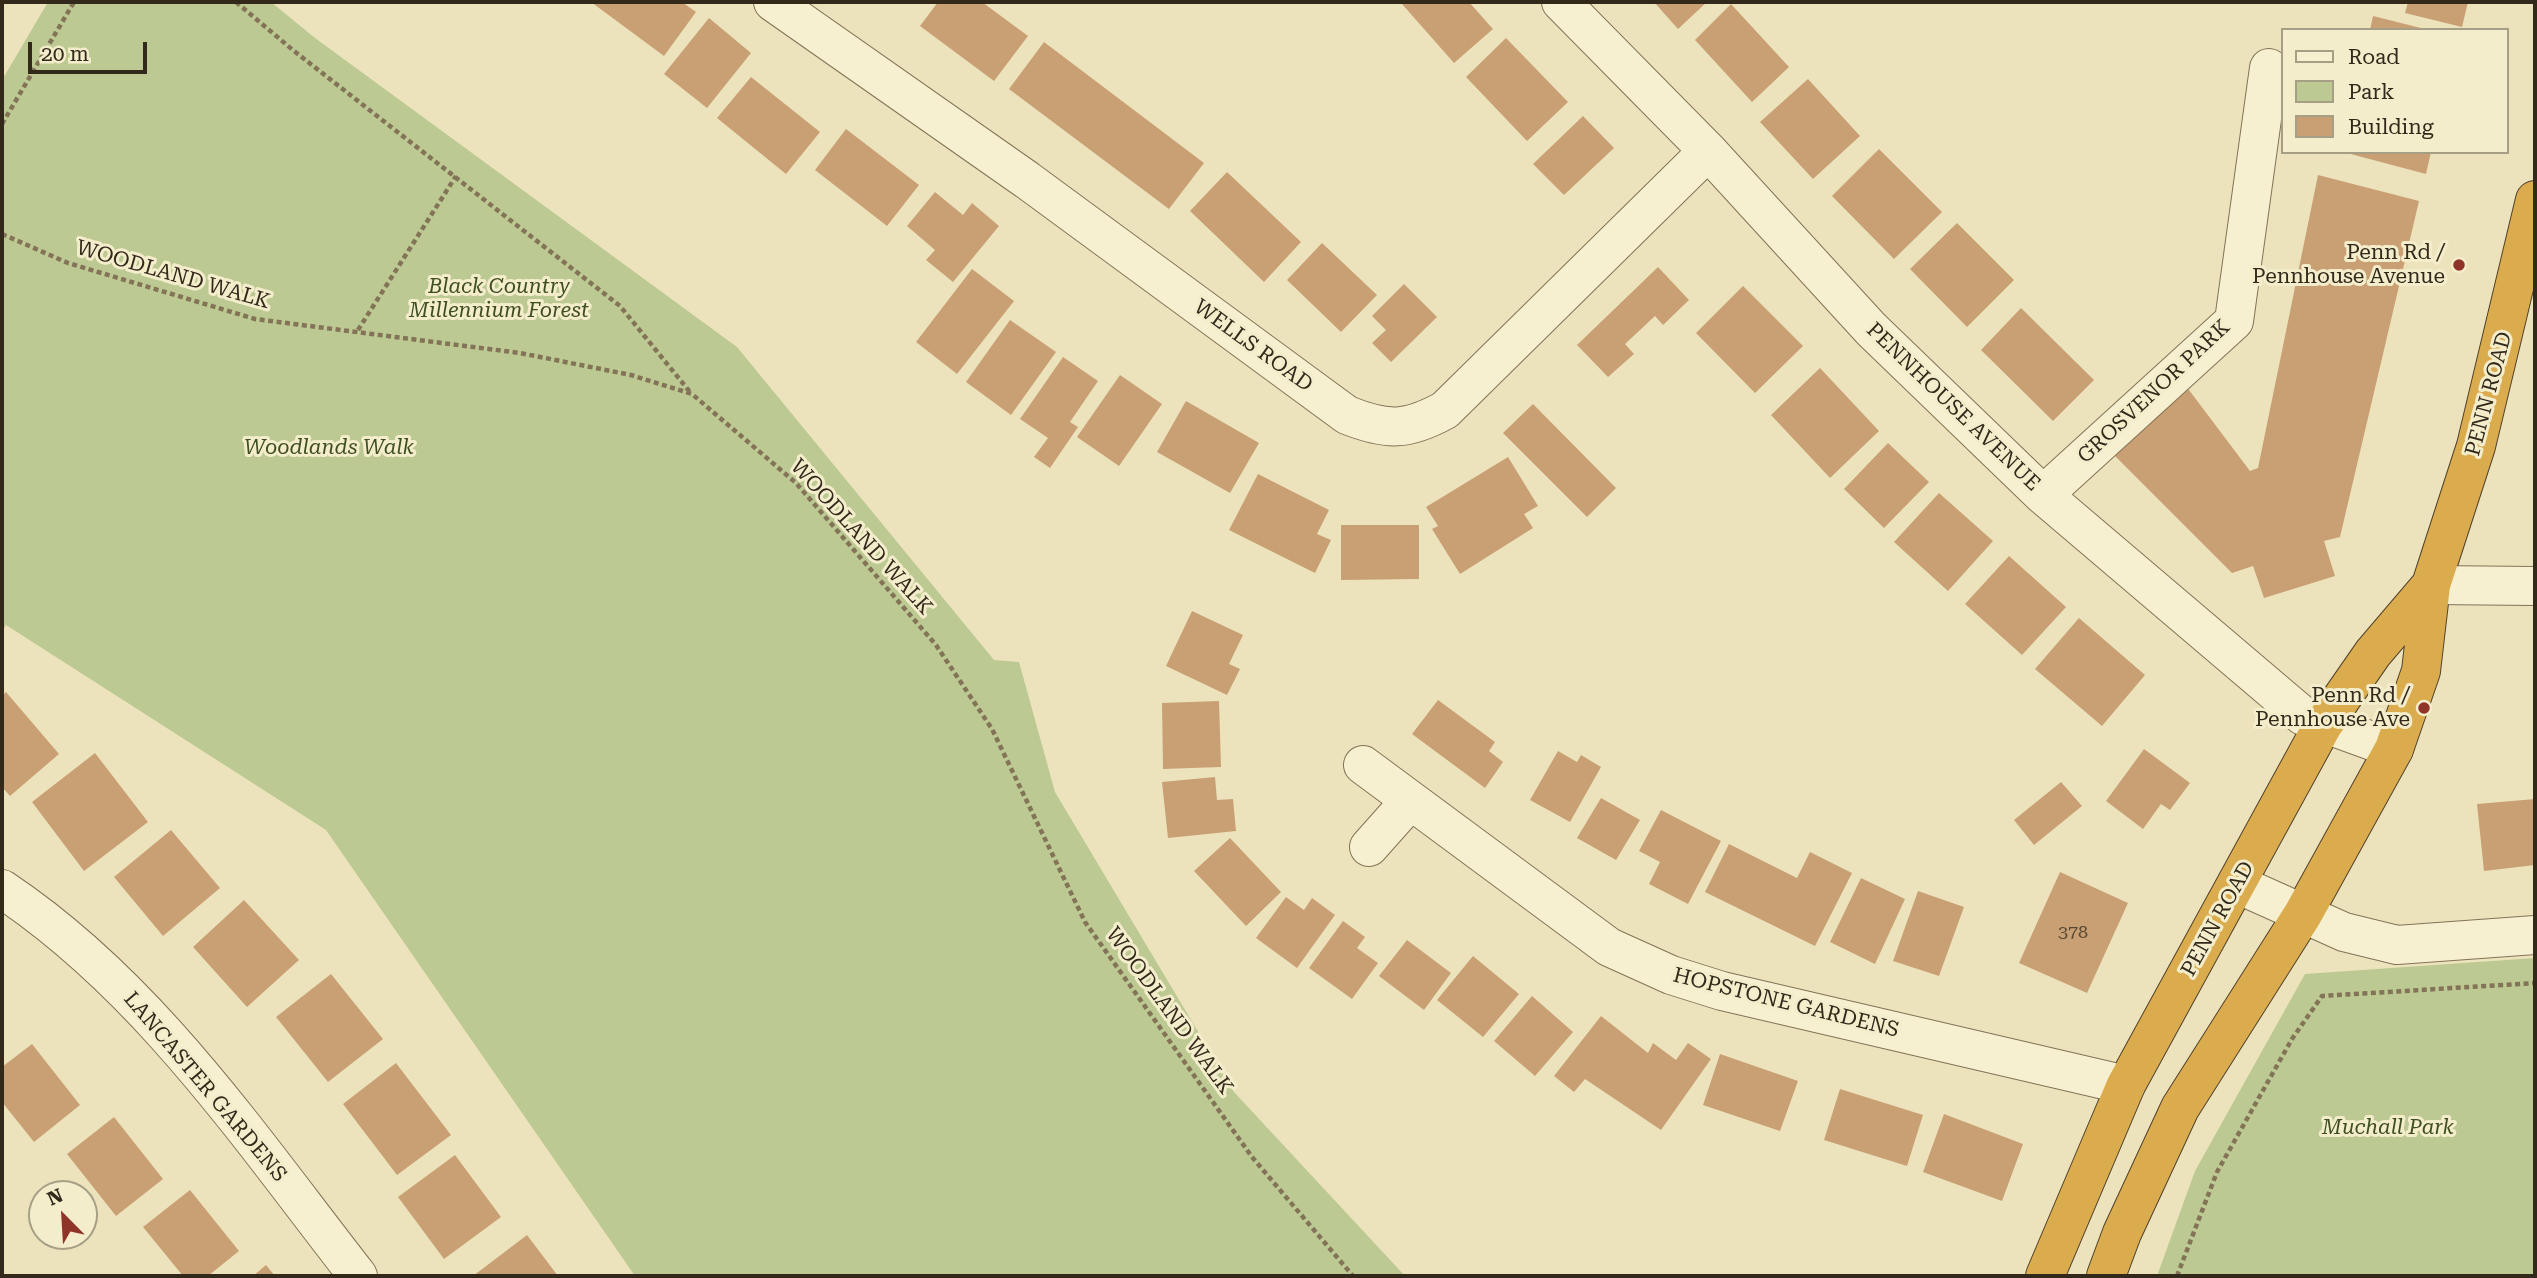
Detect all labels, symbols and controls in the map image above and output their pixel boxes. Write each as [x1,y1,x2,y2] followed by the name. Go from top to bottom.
[32,28,150,72] scale bar
[2282,28,2509,154] legend
[41,42,89,66] text: 20 m
[2348,45,2400,69] text: Road
[2348,80,2394,104] text: Park
[2348,115,2434,139] text: Building
[73,235,273,315] street label: WOODLAND WALK
[2252,240,2445,290] place label: Penn Rd / Pennhouse Avenue
[2451,257,2467,273] marker: Penn Rd / Pennhouse Avenue
[409,274,589,324] park label: Black Country Millennium Forest
[1189,294,1317,398] street label: WELLS ROAD
[2073,315,2235,469] street label: GROSVENOR PARK
[1861,317,2045,497] street label: PENNHOUSE AVENUE
[2460,329,2518,459] street label: PENN ROAD
[244,435,414,461] park label: Woodlands Walk
[785,454,937,620] street label: WOODLAND WALK
[2255,683,2410,733] place label: Penn Rd / Pennhouse Ave
[2416,700,2432,716] marker: Penn Rd / Pennhouse Ave
[2176,857,2260,981] street label: PENN ROAD
[2058,922,2088,944] house number: 378
[1100,923,1238,1099] street label: WOODLAND WALK
[1671,963,1901,1043] street label: HOPSTONE GARDENS
[118,987,292,1187] street label: LANCASTER GARDENS
[2322,1115,2454,1141] park label: Muchall Park
[28,1180,98,1250] north arrow
[44,1184,66,1211] text: N

